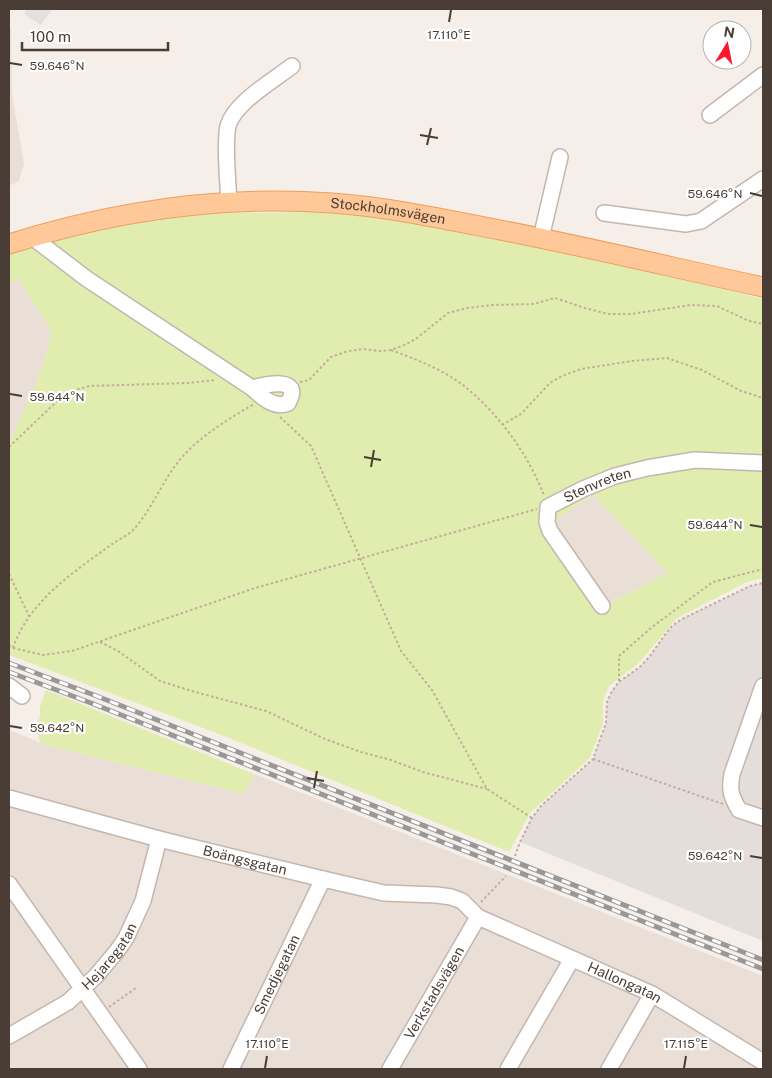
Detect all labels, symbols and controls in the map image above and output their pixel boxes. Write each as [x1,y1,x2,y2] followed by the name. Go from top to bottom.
[22,20,169,52] scale bar
[702,20,752,70] north arrow
[722,23,736,41] text: N
[30,28,71,45] text: 100 m
[427,28,471,42] text: 17.110°E
[30,59,84,73] text: 59.646°N
[688,187,742,201] text: 59.646°N
[330,195,447,227] street label: Stockholmsvägen
[29,390,85,404] text: 59.644°N
[561,464,633,506] street label: Stenvreten
[687,518,743,532] text: 59.644°N
[30,721,84,735] text: 59.642°N
[201,842,289,878] street label: Boängsgatan
[688,849,742,863] text: 59.642°N
[78,921,140,993] street label: Hejaregatan
[251,932,303,1017] street label: Smedjegatan
[401,944,467,1042] street label: Verkstadsvägen
[585,959,665,1006] street label: Hallongatan
[245,1037,289,1051] text: 17.110°E
[664,1037,708,1051] text: 17.115°E

